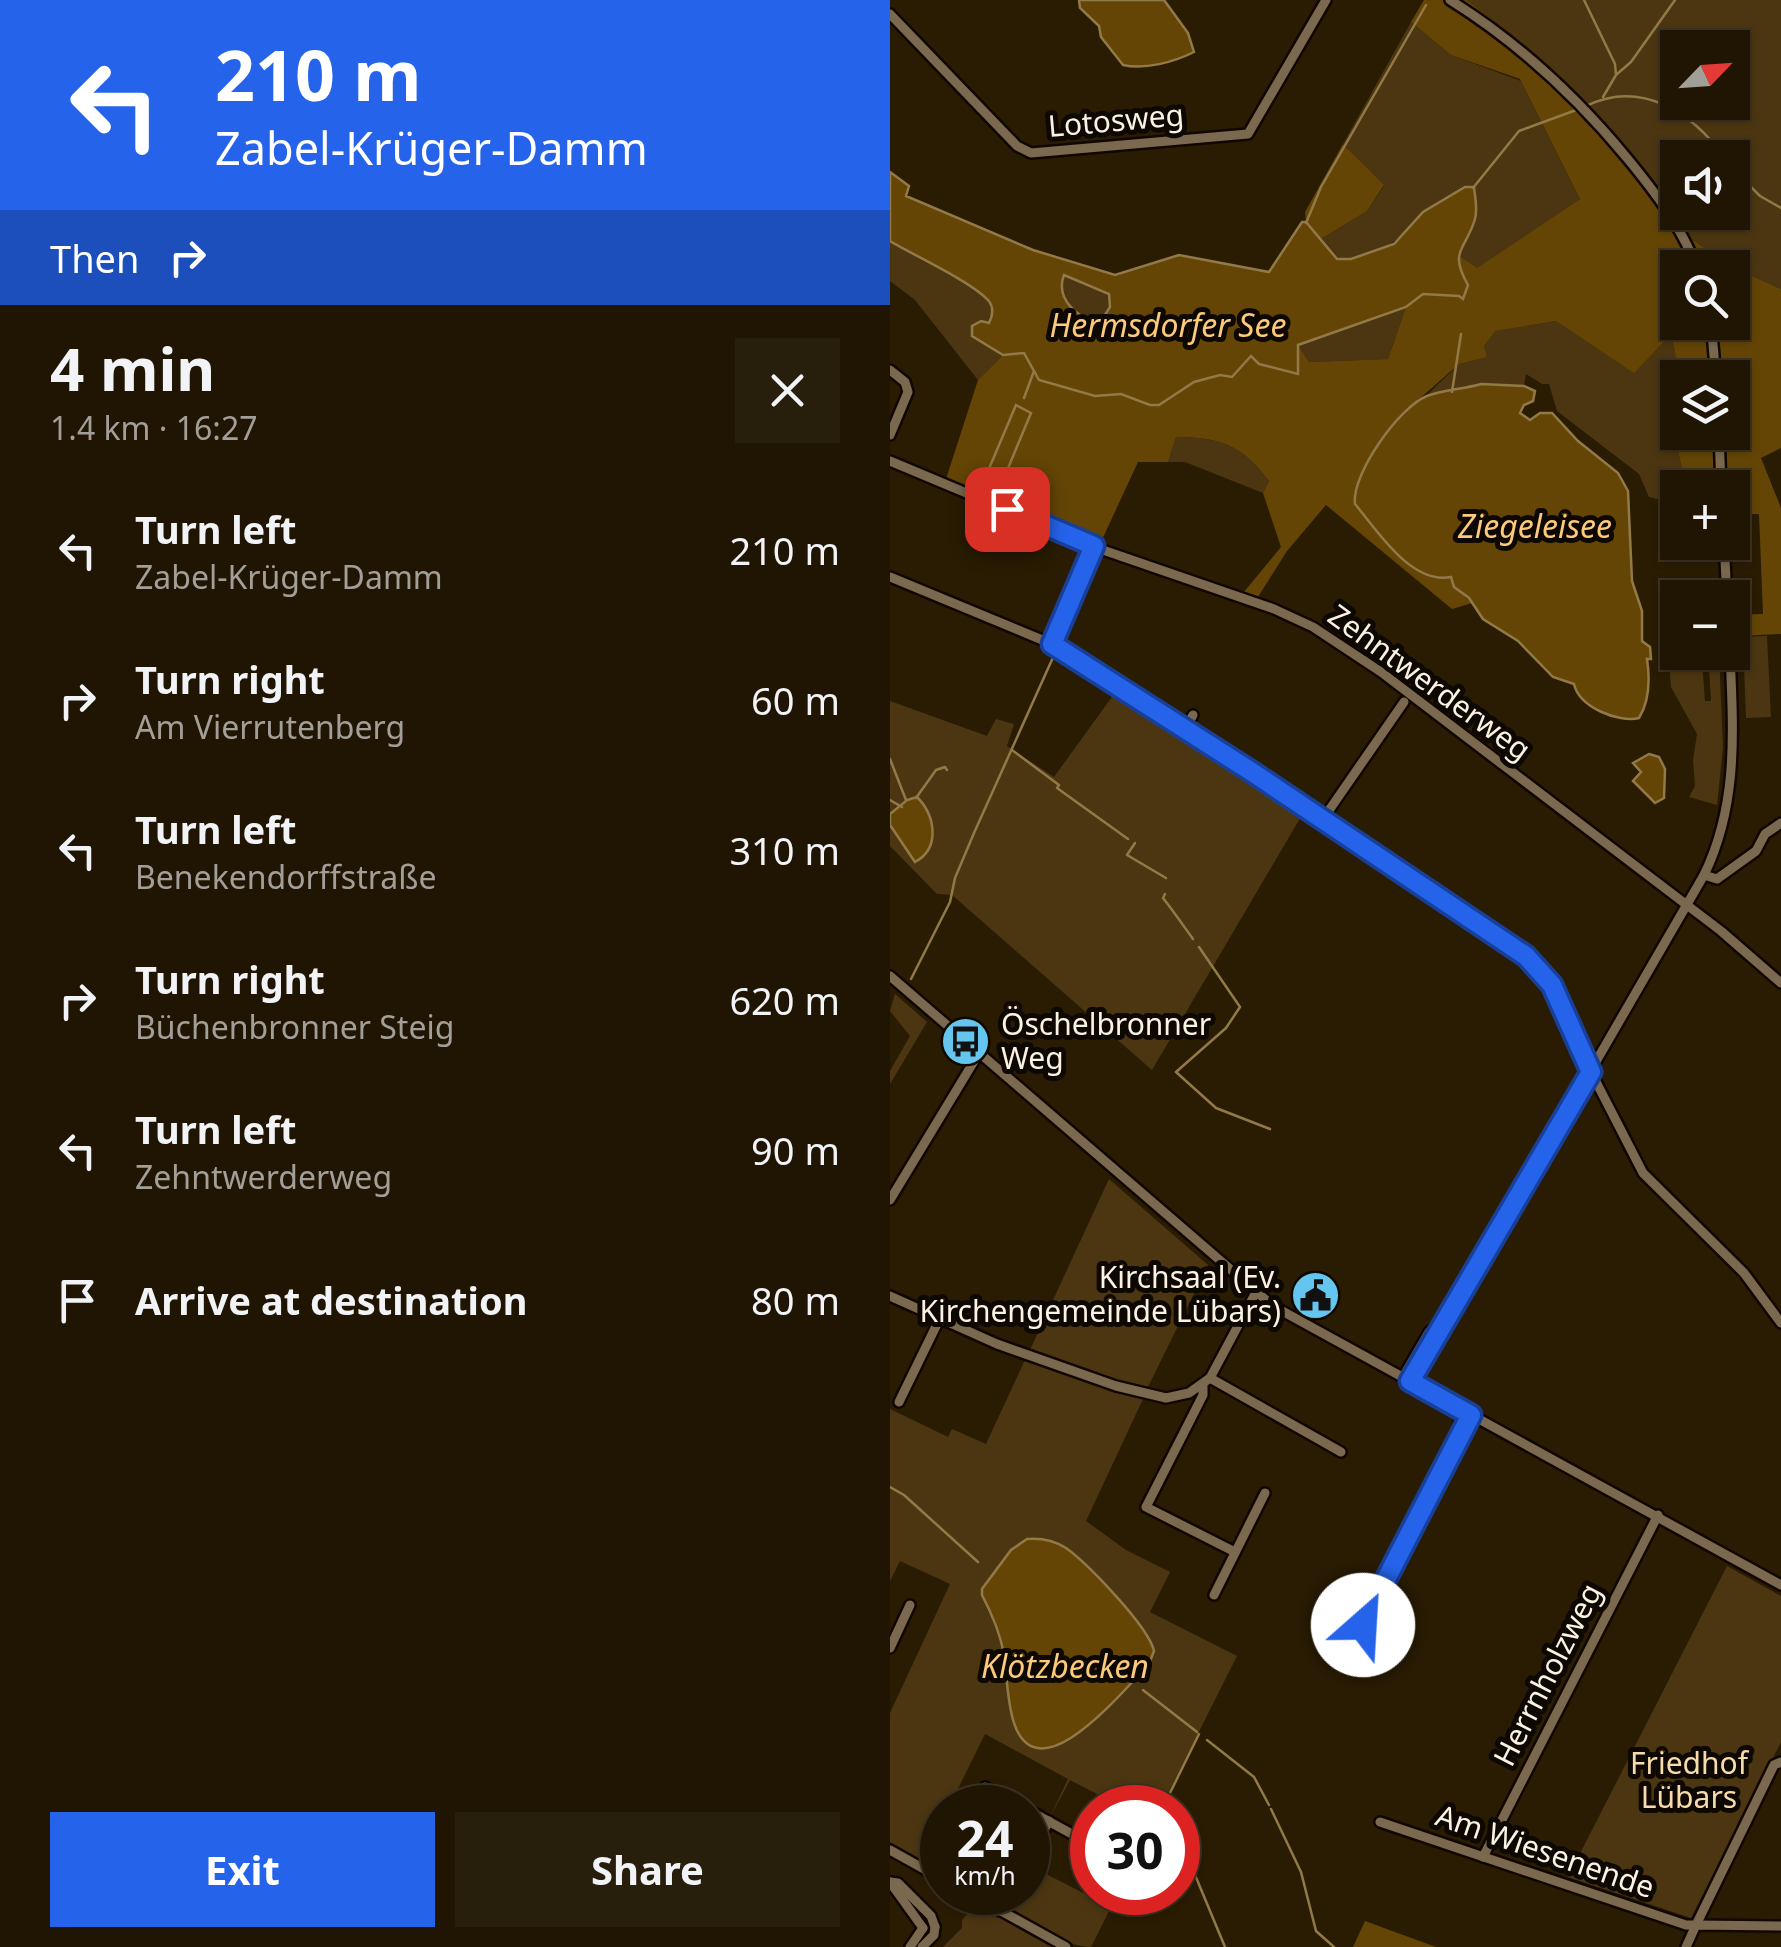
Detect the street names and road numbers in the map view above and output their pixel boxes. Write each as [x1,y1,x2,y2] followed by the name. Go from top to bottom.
[1046,93,1185,146] street label: Lotosweg
[1320,594,1539,769] street label: Zehntwerderweg
[1483,1576,1610,1773] street label: Herrnholzweg
[1431,1794,1660,1907] street label: Am Wiesenende

